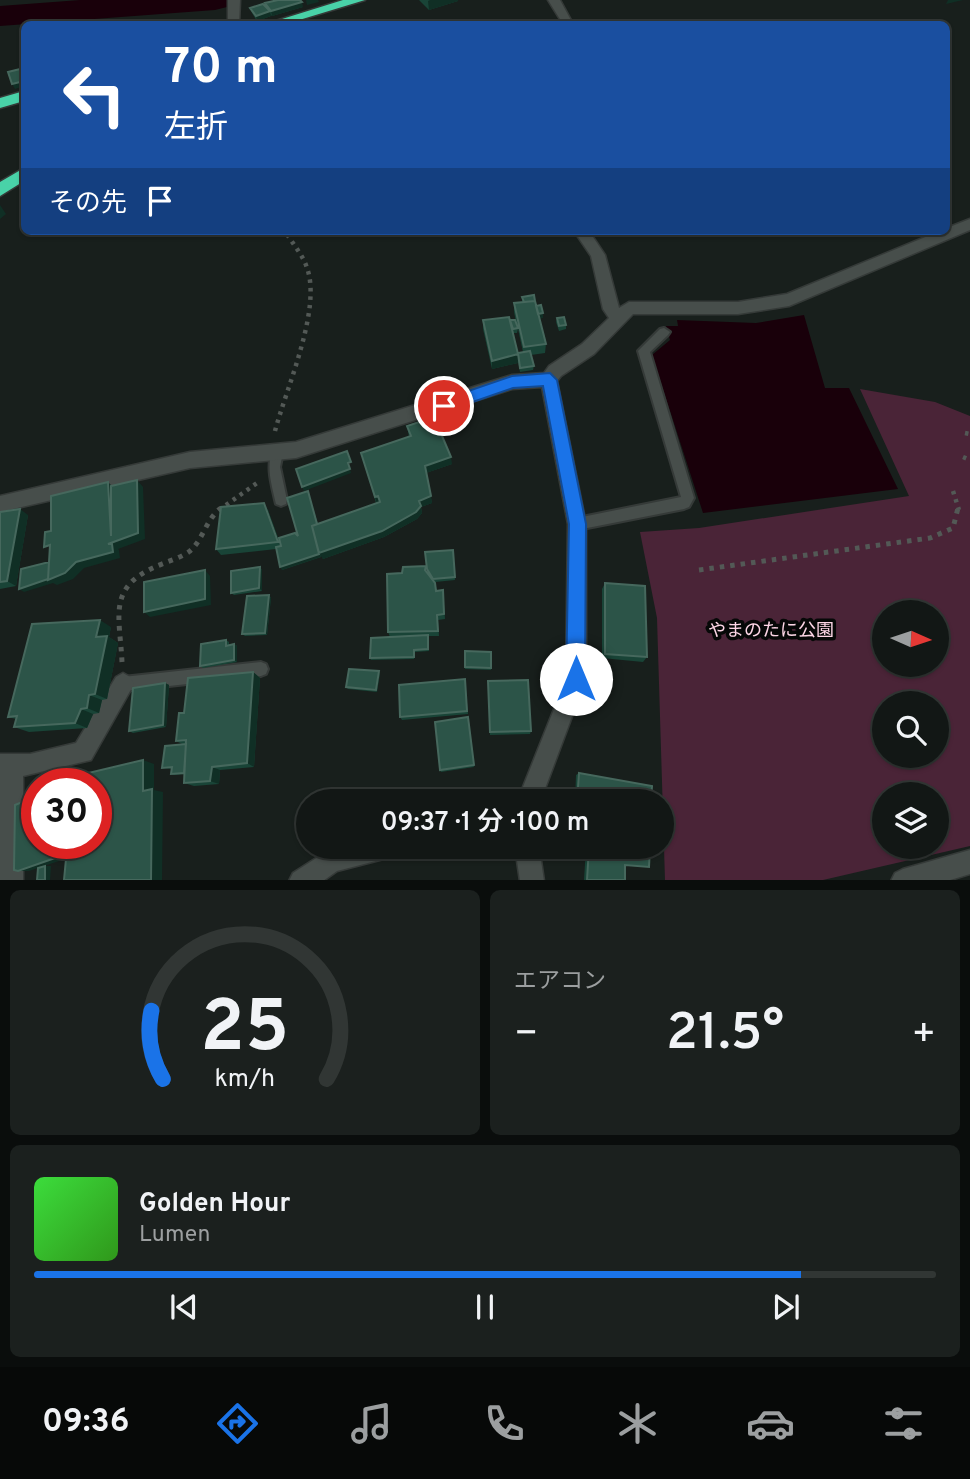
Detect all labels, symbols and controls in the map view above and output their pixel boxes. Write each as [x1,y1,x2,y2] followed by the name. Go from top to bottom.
[164,39,278,101] text: 70 m
[49,49,140,140] icon: left
[164,109,228,149] text: 左折
[141,182,179,220] icon: arrive
[49,188,127,221] text: その先
[414,376,474,436] pin
[425,387,463,425] icon: arrive
[872,600,948,677] north arrow
[872,600,949,859] map controls
[708,620,834,643] park label: やまのたに公園
[539,642,613,716] position arrow
[872,691,949,768] button: search
[21,768,112,859] speed limit sign: 30
[872,782,949,859] button: layers
[381,807,589,840] text: 09:37 · 1 分 · 100 m
[514,968,606,997] text: エアコン
[201,985,290,1077] text: 25
[666,1002,784,1068] text: 21.5°
[514,1011,539,1060] text: −
[911,1011,936,1060] text: +
[215,1063,275,1095] text: km/h
[139,1188,290,1221] text: Golden Hour
[139,1221,210,1250] text: Lumen
[165,1288,203,1326] icon: previous
[466,1288,504,1326] icon: pause
[767,1288,805,1326] icon: next
[213,1399,262,1448] icon: directions
[347,1399,396,1448] icon: music
[480,1399,529,1448] icon: phone
[613,1399,662,1448] icon: climate
[746,1399,795,1448] icon: car
[879,1399,928,1448] icon: filters
[42,1403,129,1443] text: 09:36

